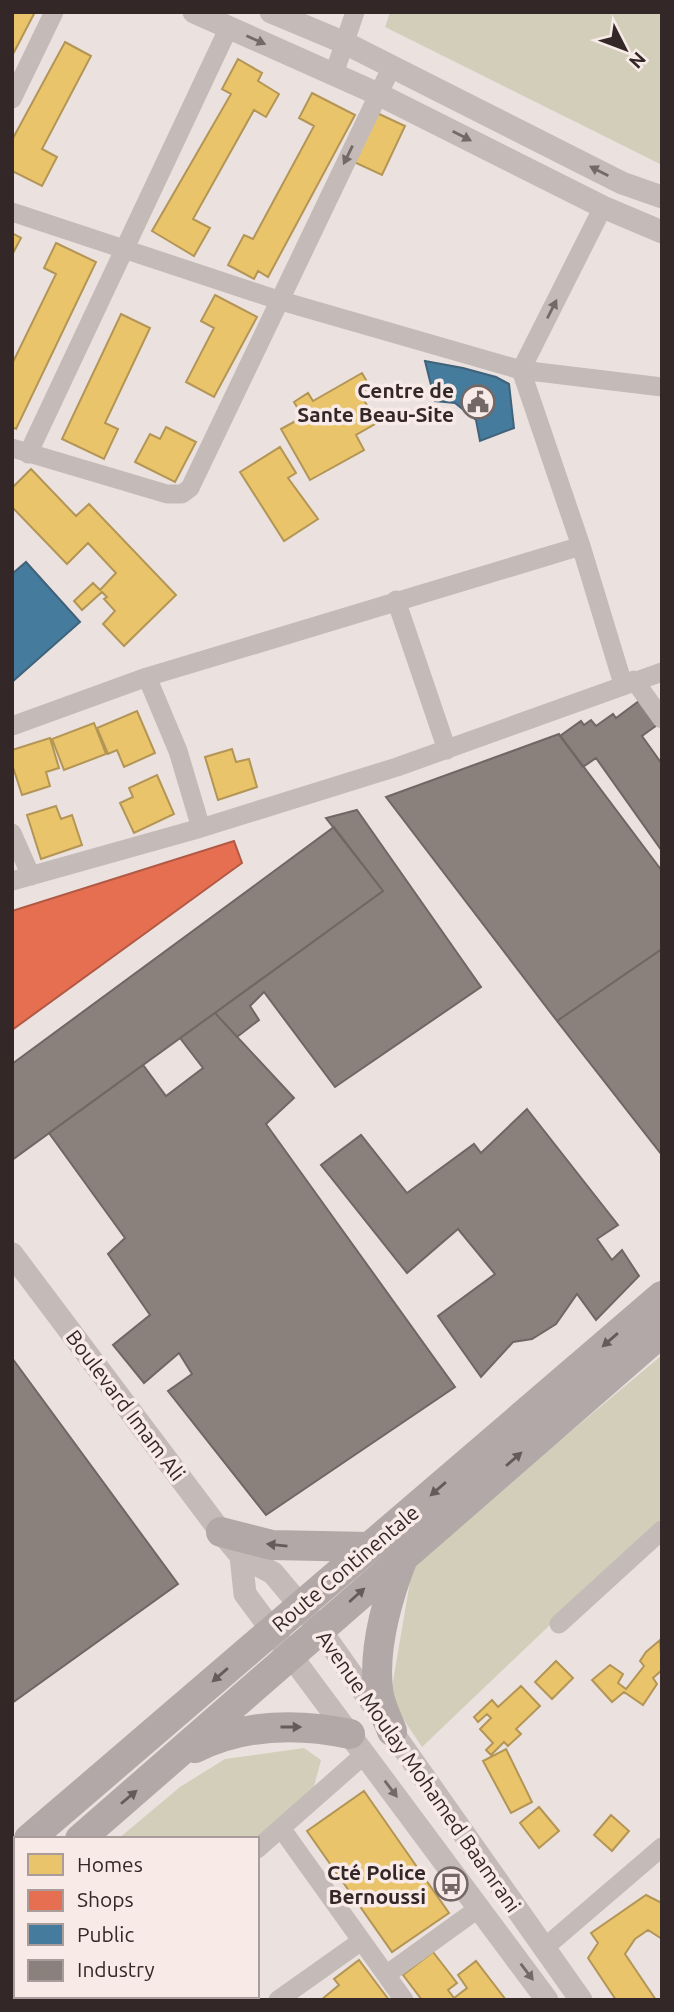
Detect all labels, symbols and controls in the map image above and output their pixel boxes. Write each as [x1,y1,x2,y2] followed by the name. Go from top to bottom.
[590,14,660,84] north arrow
[246,35,267,46] one-way arrow
[625,48,651,73] text: N
[452,131,472,142] one-way arrow
[343,145,354,165] one-way arrow
[589,165,609,177] one-way arrow
[546,299,557,319] one-way arrow
[297,378,454,426] place label: Centre de Sante Beau-Site
[459,383,497,421] public building icon: Centre de Sante Beau-Site
[62,1325,190,1485] street label: Boulevard Imam Ali
[601,1332,619,1348] one-way arrow
[505,1452,522,1467] one-way arrow
[429,1481,446,1496] one-way arrow
[267,1500,423,1636] street label: Route Continentale
[266,1539,288,1550] one-way arrow
[348,1587,366,1603] one-way arrow
[312,1626,526,1916] street label: Avenue Moulay Mohamed Baamrani
[212,1667,229,1682] one-way arrow
[280,1721,302,1733] one-way arrow
[384,1780,398,1798] one-way arrow
[121,1790,138,1805] one-way arrow
[14,1837,259,1998] legend
[77,1852,143,1876] text: Homes
[327,1860,426,1908] place label: Cté Police Bernoussi
[432,1865,470,1903] bus stop icon: Cté Police Bernoussi
[77,1887,134,1911] text: Shops
[77,1922,134,1946] text: Public
[77,1957,155,1981] text: Industry
[519,1962,534,1980] one-way arrow

